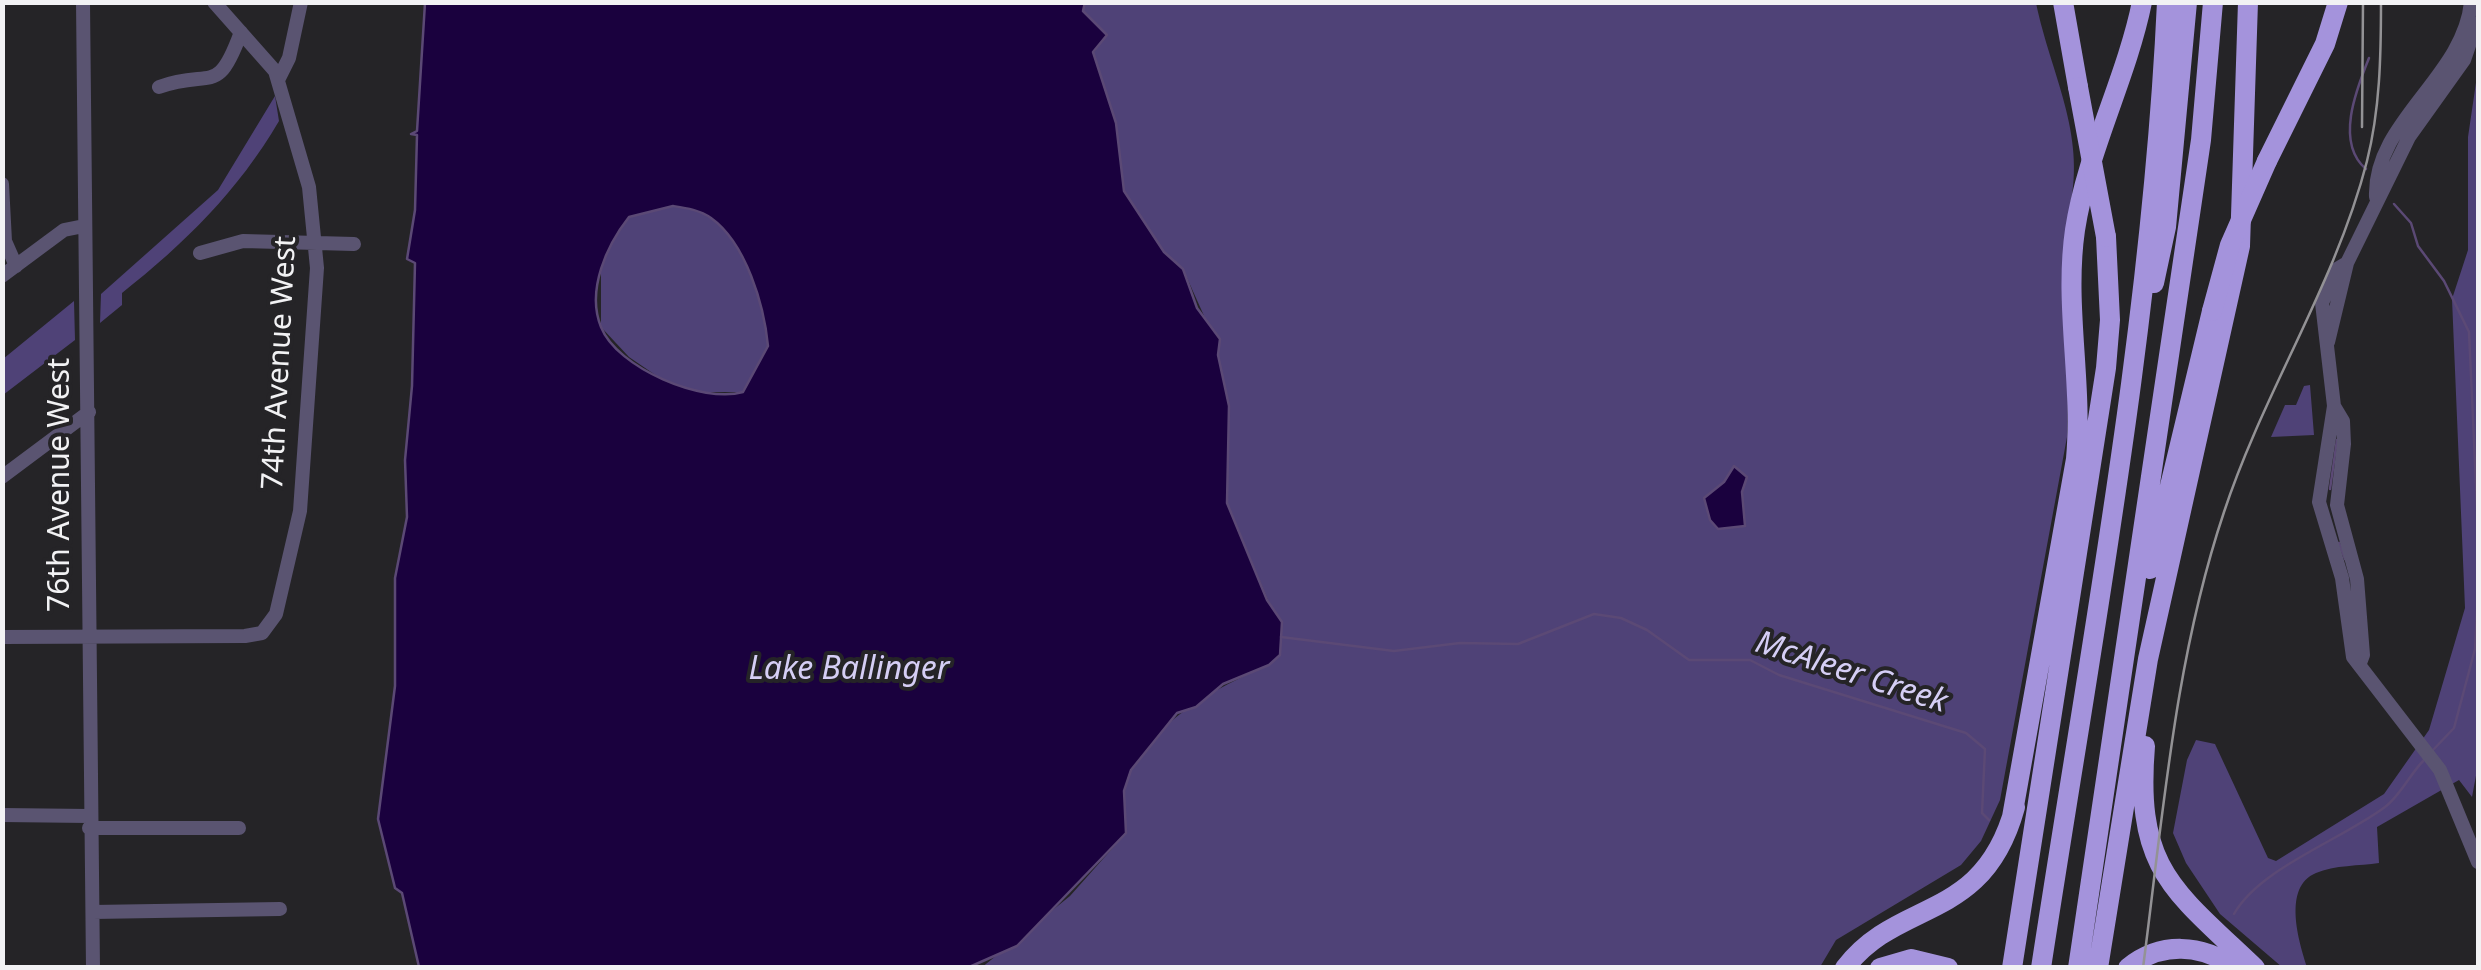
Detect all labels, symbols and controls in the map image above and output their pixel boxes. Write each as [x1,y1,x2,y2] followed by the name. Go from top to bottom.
[255,235,305,491] street label: 74th Avenue West
[42,358,78,612] street label: 76th Avenue West
[1750,624,1952,722] water label: McAleer Creek
[749,651,949,689] water label: Lake Ballinger

